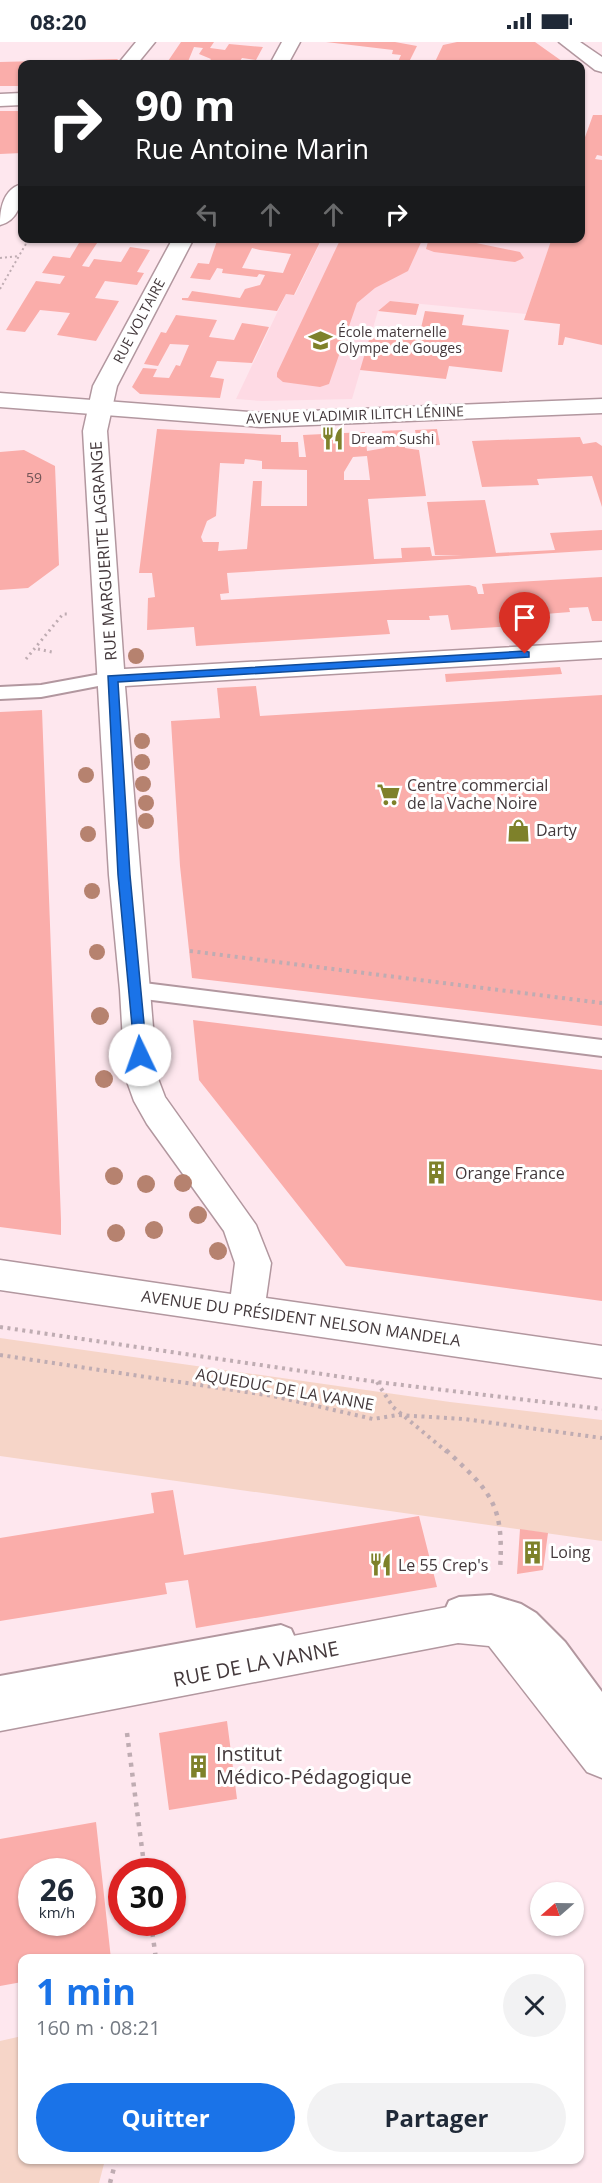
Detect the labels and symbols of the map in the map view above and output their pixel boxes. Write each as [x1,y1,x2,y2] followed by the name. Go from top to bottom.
[108,275,169,367] street label: RUE VOLTAIRE
[338,322,462,357] place label: École maternelle Olympe de Gouges
[307,327,333,353] school or university icon: École maternelle Olympe de Gouges
[246,401,464,428] street label: AVENUE VLADIMIR ILITCH LÉNINE
[320,426,346,452] restaurant icon: Dream Sushi
[351,429,434,448] place label: Dream Sushi
[84,440,122,662] street label: RUE MARGUERITE LAGRANGE
[26,468,42,487] house number: 59
[499,592,550,654] pin
[407,774,548,814] place label: Centre commercial de la Vache Noire
[376,781,402,807] supermarket icon: Centre commercial de la Vache Noire
[505,817,531,843] shop icon: Darty
[536,819,578,841] place label: Darty
[108,1023,172,1087] position arrow
[424,1160,450,1186] building icon: Orange France
[455,1162,565,1184] place label: Orange France
[140,1285,463,1351] street label: AVENUE DU PRÉSIDENT NELSON MANDELA
[194,1362,376,1416] street label: AQUEDUC DE LA VANNE
[519,1539,545,1565] building icon: Loing
[550,1541,591,1563] place label: Loing
[367,1552,393,1578] restaurant icon: Le 55 Crep's
[398,1554,488,1576] place label: Le 55 Crep's
[171,1634,341,1693] street label: RUE DE LA VANNE
[216,1740,412,1790] place label: Institut Médico-Pédagogique
[185,1753,211,1779] building icon: Institut Médico-Pédagogique
[108,1858,186,1936] speed limit sign: 30
[530,1882,584,1936] north arrow

